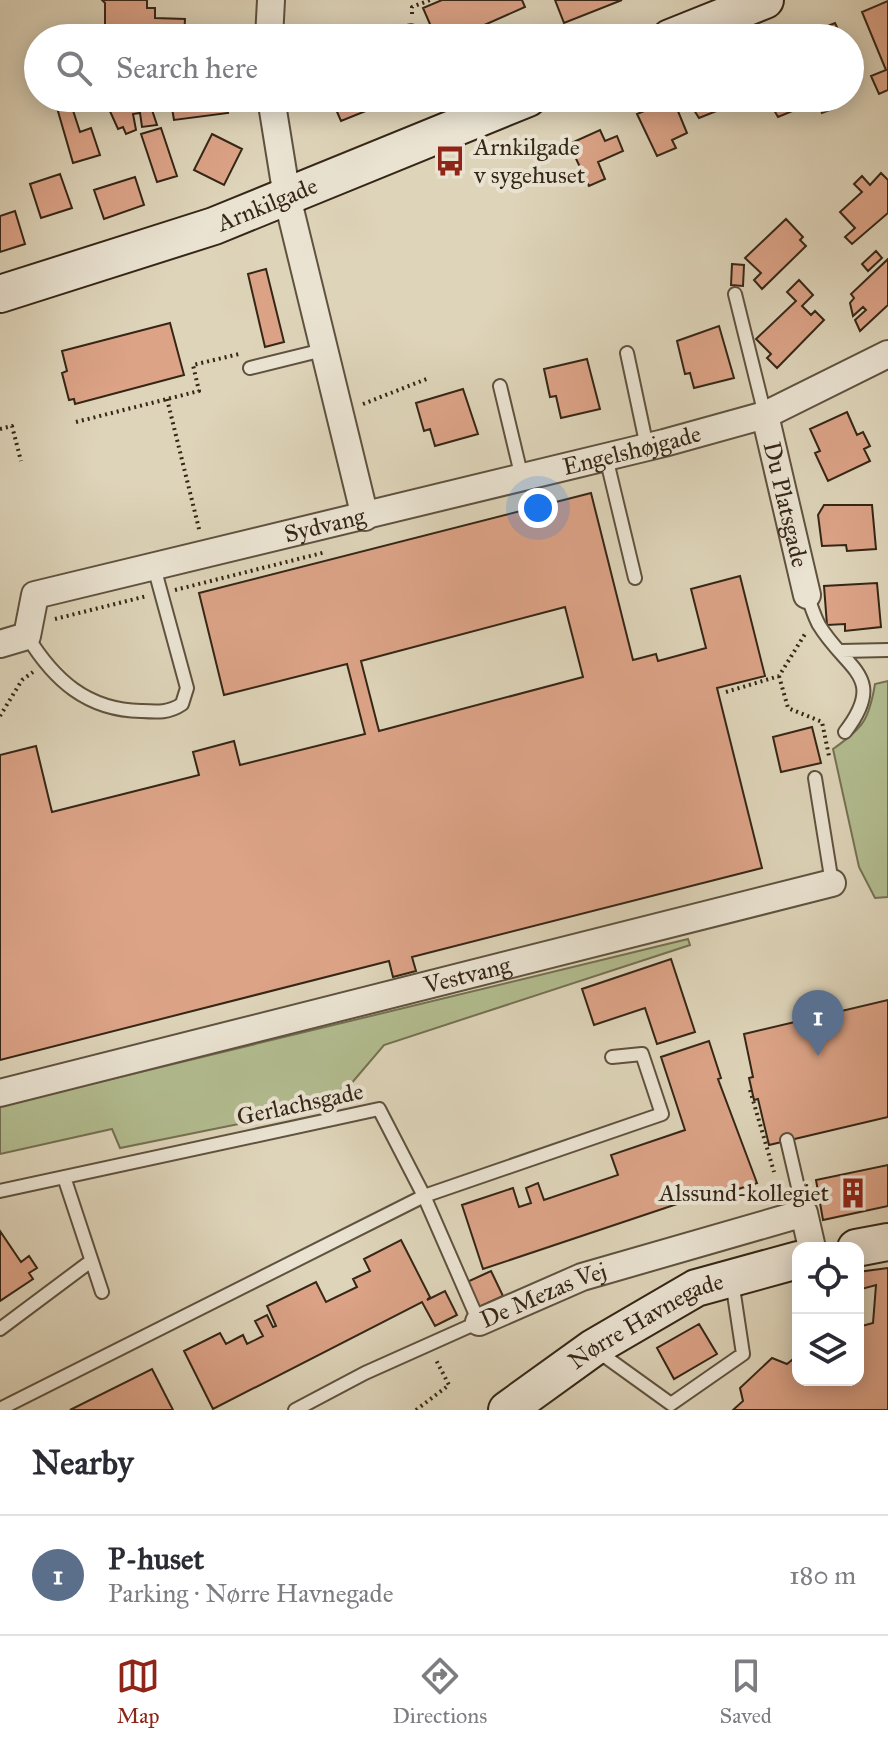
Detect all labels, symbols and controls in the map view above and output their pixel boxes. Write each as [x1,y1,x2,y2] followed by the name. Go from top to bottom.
[24,24,864,112] search box
[52,46,96,90] icon: search
[116,50,258,86] text: Search here
[473,132,586,190] place label: Arnkilgade v sygehuset
[433,144,467,178] bus stop icon: Arnkilgade v sygehuset
[212,170,322,239] street label: Arnkilgade
[560,418,704,482] street label: Engelshøjgade
[757,439,815,570] street label: Du Platsgade
[518,488,558,528] your location
[281,501,369,549] street label: Sydvang
[420,950,514,1001] street label: Vestvang
[792,990,844,1056] pin: 1
[234,1076,366,1132] street label: Gerlachsgade
[836,1176,870,1210] building icon: Alssund-kollegiet
[658,1178,830,1208] place label: Alssund-kollegiet
[792,1242,864,1386] map controls
[792,1242,864,1314] button: locate
[475,1256,610,1335] street label: De Mezas Vej
[562,1266,727,1376] street label: Nørre Havnegade
[792,1314,864,1386] button: layers
[32,1442,134,1483] text: Nearby
[108,1541,204,1577] text: P-huset
[53,1559,63,1591] text: 1
[789,1559,856,1591] text: 180 m
[108,1577,393,1609] text: Parking · Nørre Havnegade
[116,1654,160,1729] tab: Map
[392,1654,487,1729] tab: Directions
[720,1654,772,1729] tab: Saved

